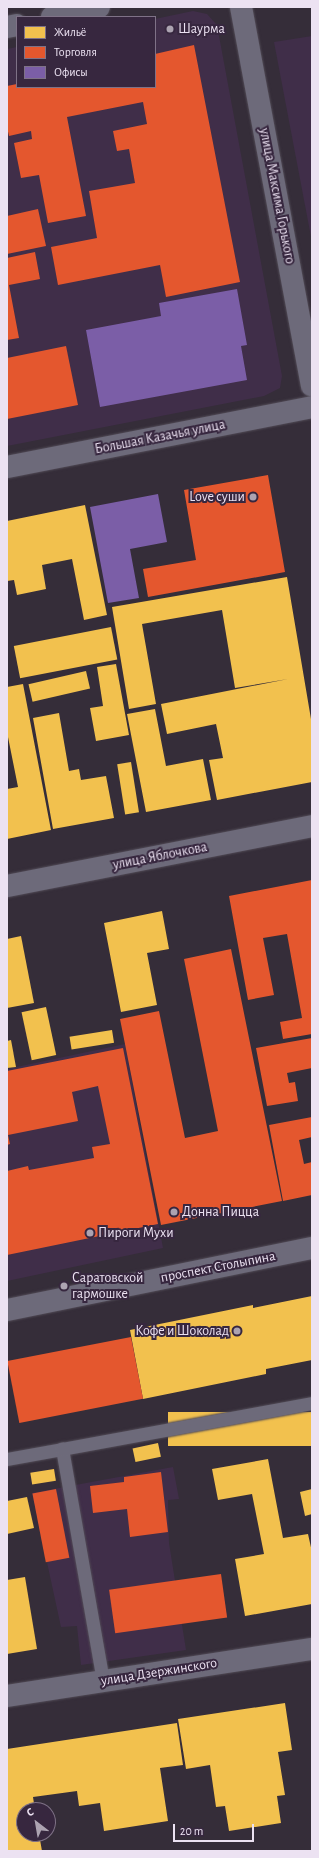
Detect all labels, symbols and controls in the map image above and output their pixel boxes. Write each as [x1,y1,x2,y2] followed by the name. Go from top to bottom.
[16,16,156,88] legend
[178,21,225,37] place label: Шаурма
[165,24,175,34] marker: Шаурма
[54,26,86,38] text: Жильё
[54,46,97,58] text: Торговля
[54,66,88,78] text: Офисы
[256,127,298,265] street label: улица Максима Горького
[93,416,227,458] street label: Большая Казачья улица
[189,489,245,505] place label: Love суши
[248,492,258,502] marker: Love суши
[111,839,209,873] street label: улица Яблочкова
[182,1204,259,1220] place label: Донна Пицца
[169,1207,179,1217] marker: Донна Пицца
[98,1225,174,1241] place label: Пироги Мухи
[85,1228,95,1238] marker: Пироги Мухи
[159,1248,277,1286] street label: проспект Столыпина
[72,1270,143,1302] place label: Саратовской гармошке
[59,1281,69,1291] marker: Саратовской гармошке
[135,1323,229,1339] place label: Кофе и Шоколад
[232,1326,242,1336] marker: Кофе и Шоколад
[100,1655,218,1689] street label: улица Дзержинского
[16,1802,56,1842] north arrow
[25,1806,36,1818] text: С
[175,1816,256,1842] scale bar
[180,1825,203,1837] text: 20 m

